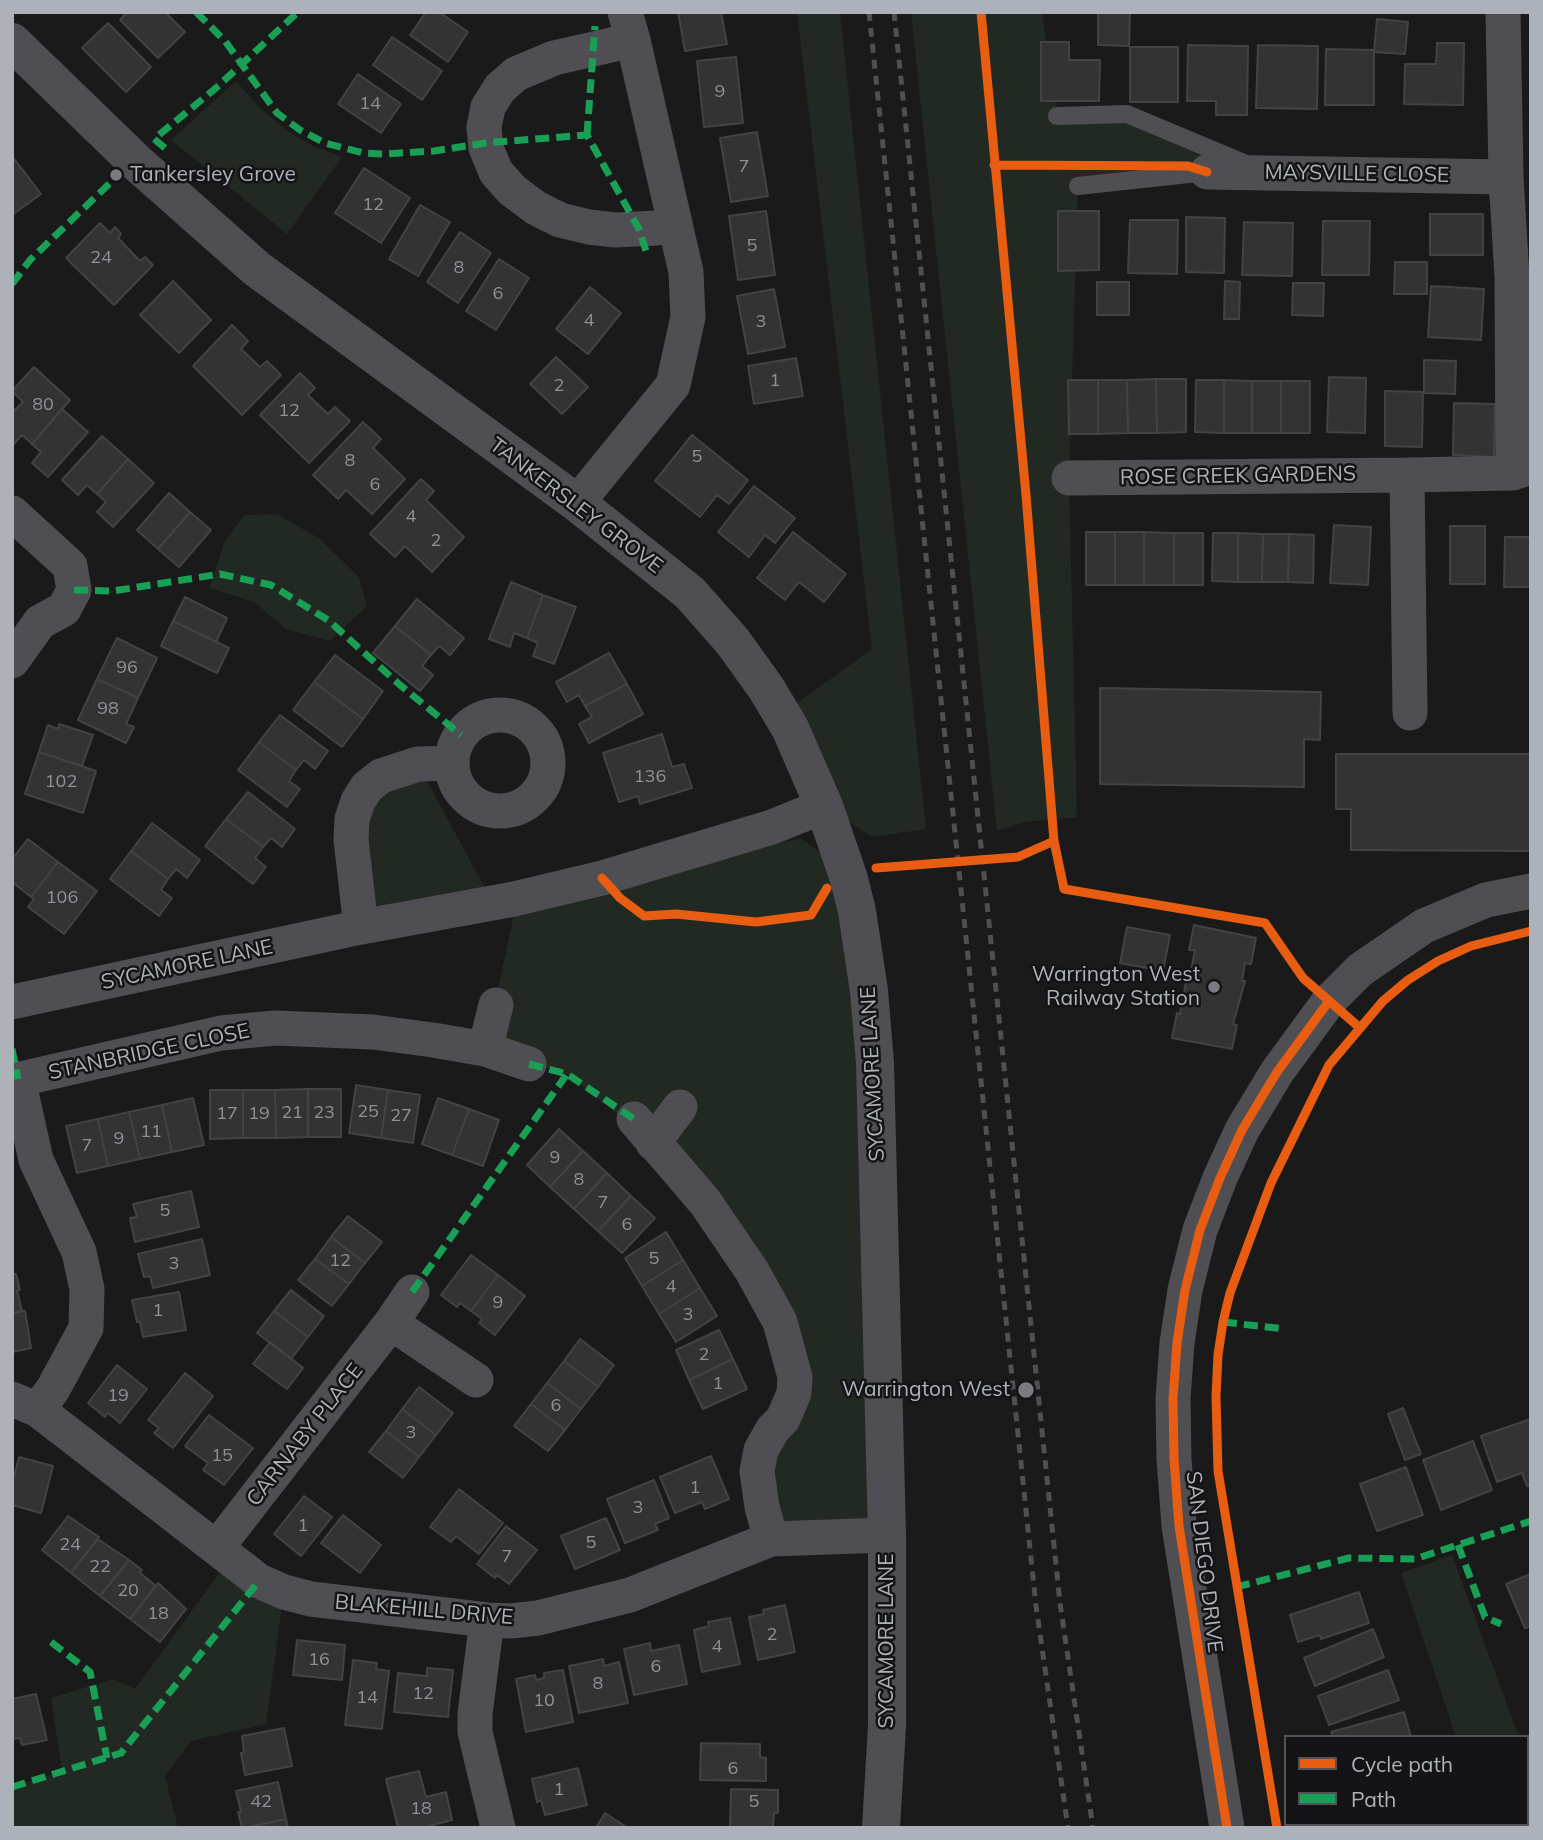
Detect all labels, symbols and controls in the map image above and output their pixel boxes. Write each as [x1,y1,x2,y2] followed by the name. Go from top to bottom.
[715,81,725,103] house number: 9
[359,93,381,115] house number: 14
[739,156,749,178] house number: 7
[1264,160,1450,188] street label: MAYSVILLE CLOSE
[130,162,296,188] place label: Tankersley Grove
[108,167,124,183] marker: Tankersley Grove
[362,194,384,216] house number: 12
[747,235,757,257] house number: 5
[90,247,112,269] house number: 24
[454,257,464,279] house number: 8
[493,283,503,305] house number: 6
[584,310,594,332] house number: 4
[756,311,766,333] house number: 3
[770,370,780,392] house number: 1
[554,375,564,397] house number: 2
[32,394,54,416] house number: 80
[278,400,300,422] house number: 12
[485,433,667,579] street label: TANKERSLEY GROVE
[692,446,702,468] house number: 5
[345,450,355,472] house number: 8
[1120,461,1356,491] street label: ROSE CREEK GARDENS
[370,474,380,496] house number: 6
[406,506,416,528] house number: 4
[431,530,441,552] house number: 2
[116,657,138,679] house number: 96
[97,698,119,720] house number: 98
[634,766,666,788] house number: 136
[45,771,77,793] house number: 102
[46,887,78,909] house number: 106
[99,934,275,996] street label: SYCAMORE LANE
[1032,962,1200,1012] place label: Warrington West Railway Station
[1206,979,1222,995] marker: Warrington West Railway Station
[856,986,890,1162] street label: SYCAMORE LANE
[46,1018,252,1086] street label: STANBRIDGE CLOSE
[357,1101,379,1123] house number: 25
[281,1102,303,1124] house number: 21
[313,1102,335,1124] house number: 23
[216,1103,238,1125] house number: 17
[248,1103,270,1125] house number: 19
[390,1105,412,1127] house number: 27
[140,1121,162,1143] house number: 11
[114,1128,124,1150] house number: 9
[82,1135,92,1157] house number: 7
[550,1147,560,1169] house number: 9
[574,1169,584,1191] house number: 8
[598,1192,608,1214] house number: 7
[160,1200,170,1222] house number: 5
[622,1214,632,1236] house number: 6
[649,1248,659,1270] house number: 5
[329,1250,351,1272] house number: 12
[169,1253,179,1275] house number: 3
[666,1276,676,1298] house number: 4
[493,1292,503,1314] house number: 9
[153,1300,163,1322] house number: 1
[683,1304,693,1326] house number: 3
[699,1344,709,1366] house number: 2
[242,1359,368,1511] street label: CARNABY PLACE
[713,1373,723,1395] house number: 1
[842,1377,1010,1403] place label: Warrington West
[1016,1380,1036,1400] marker: Warrington West
[107,1385,129,1407] house number: 19
[551,1395,561,1417] house number: 6
[406,1422,416,1444] house number: 3
[211,1445,233,1467] house number: 15
[1180,1470,1228,1654] street label: SAN DIEGO DRIVE
[690,1477,700,1499] house number: 1
[633,1497,643,1519] house number: 3
[298,1515,308,1537] house number: 1
[586,1532,596,1554] house number: 5
[59,1534,81,1556] house number: 24
[502,1546,512,1568] house number: 7
[874,1553,900,1729] street label: SYCAMORE LANE
[89,1556,111,1578] house number: 22
[117,1580,139,1602] house number: 20
[334,1590,514,1630] street label: BLAKEHILL DRIVE
[147,1603,169,1625] house number: 18
[767,1624,777,1646] house number: 2
[712,1636,722,1658] house number: 4
[308,1649,330,1671] house number: 16
[651,1656,661,1678] house number: 6
[593,1673,603,1695] house number: 8
[412,1683,434,1705] house number: 12
[356,1687,378,1709] house number: 14
[533,1690,555,1712] house number: 10
[1284,1735,1529,1826] legend
[1351,1751,1453,1777] text: Cycle path
[728,1758,738,1780] house number: 6
[554,1779,564,1801] house number: 1
[1351,1786,1396,1812] text: Path
[250,1791,272,1813] house number: 42
[749,1791,759,1813] house number: 5
[410,1798,432,1820] house number: 18

